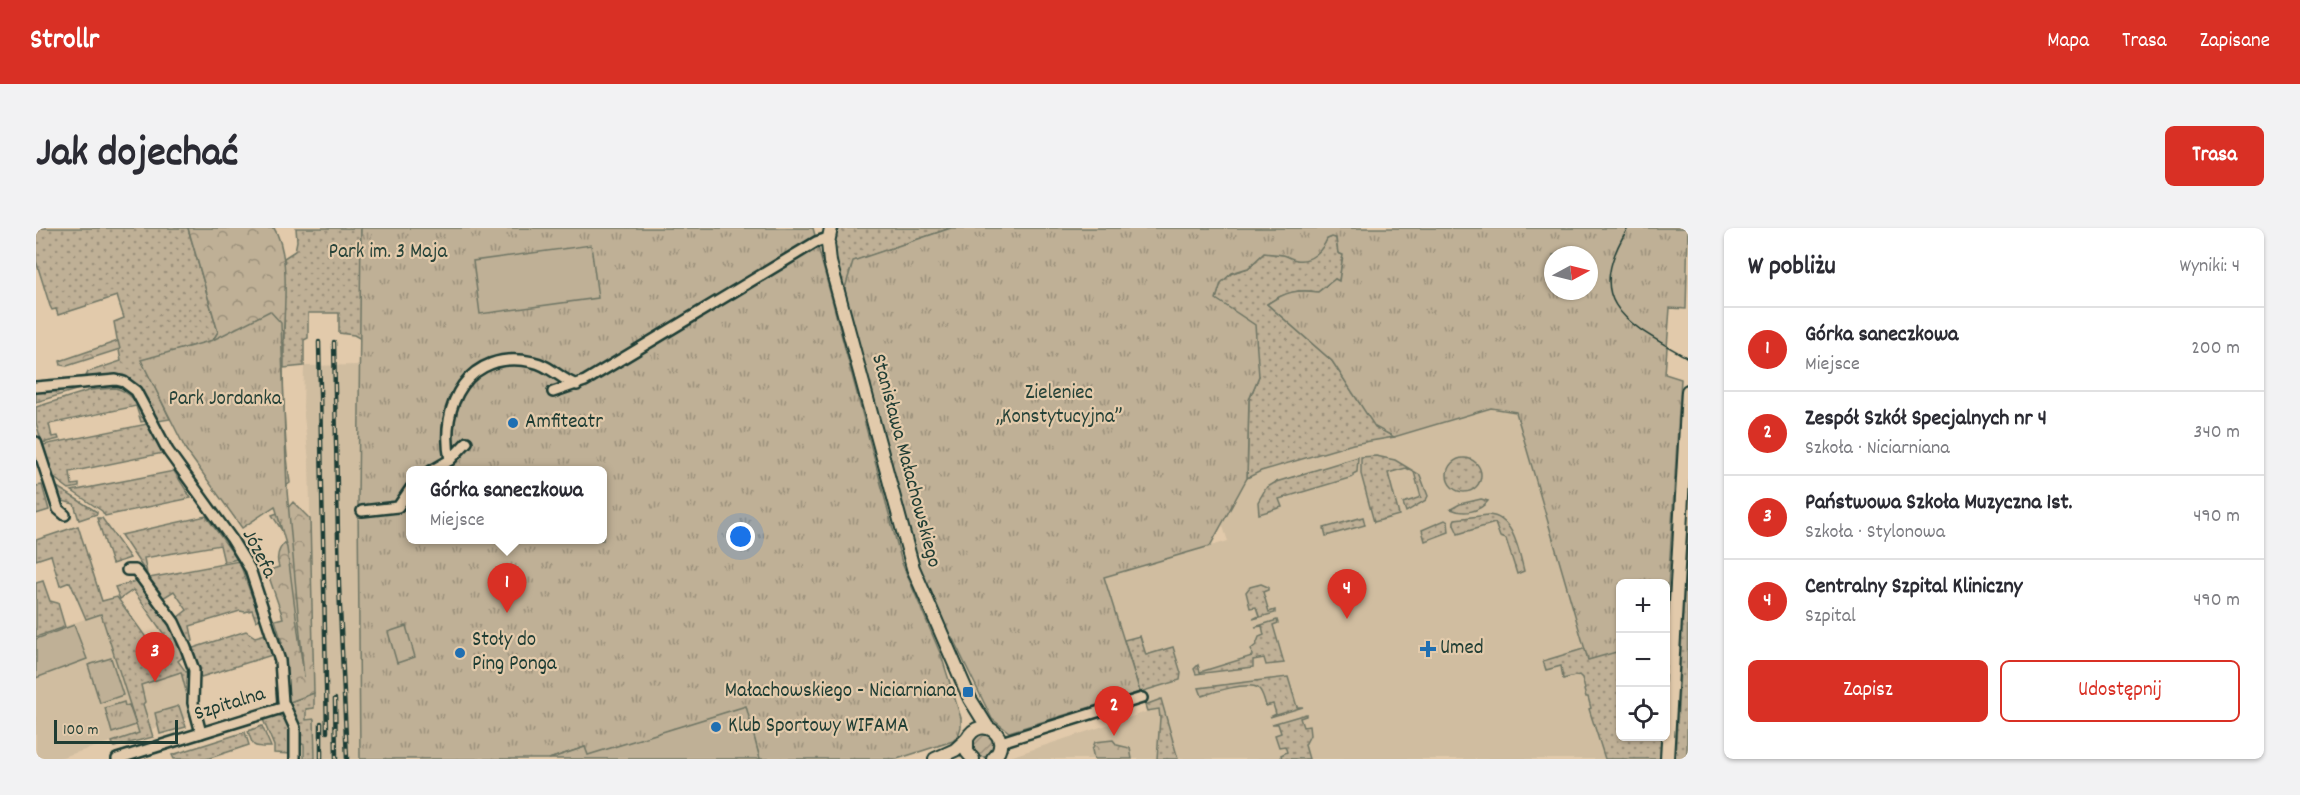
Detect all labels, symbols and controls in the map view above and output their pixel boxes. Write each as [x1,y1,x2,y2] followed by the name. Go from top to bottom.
[30,22,99,62] text: Strollr
[2047,27,2089,57] text: Mapa
[2122,27,2167,57] text: Trasa
[2200,27,2270,57] text: Zapisane
[36,126,238,186] text: Jak dojechać
[2165,126,2264,186] button: Trasa
[329,238,449,268] park label: Park im. 3 Maja
[1544,246,1598,300] north arrow
[1748,249,1836,286] text: W pobliżu
[2179,253,2240,281] text: Wyniki: 4
[1805,320,1958,351] text: Górka saneczkowa
[1765,335,1770,363] text: 1
[2191,335,2240,363] text: 200 m
[862,351,948,571] street label: Stanisława Małachowskiego
[1805,351,1860,379] text: Miejsce
[996,379,1122,433] park label: Zieleniec „Konstytucyjna”
[168,385,283,415] park label: Park Jordanka
[1805,404,2047,435] text: Zespół Szkół Specjalnych nr 4
[525,408,603,438] place label: Amfiteatr
[506,416,520,430] marker: Amfiteatr
[1763,419,1772,447] text: 2
[2194,419,2240,447] text: 340 m
[1805,435,1950,463] text: Szkoła · Niciarniana
[406,466,607,544] popup
[430,476,583,507] text: Górka saneczkowa
[1805,488,2072,519] text: Państwowa Szkoła Muzyczna 1st.
[1763,503,1772,531] text: 3
[2193,503,2240,531] text: 490 m
[430,507,485,535] text: Miejsce
[1805,519,1945,547] text: Szkoła · Stylonowa
[726,522,755,551] your location
[233,524,284,585] street label: Józefa
[488,564,526,613] pin: 1
[1328,570,1366,619] pin: 4
[1805,572,2023,603] text: Centralny Szpital Kliniczny
[1616,579,1670,741] map controls
[1616,579,1670,633] button: +
[1763,587,1772,615] text: 4
[2193,587,2240,615] text: 490 m
[1805,603,1856,631] text: Szpital
[472,626,558,680] place label: Stoły do Ping Ponga
[136,632,174,682] pin: 3
[1616,633,1670,687] button: −
[1440,634,1484,664] place label: Umed
[1421,642,1435,656] marker: Umed
[453,646,467,660] marker: Stoły do Ping Ponga
[1748,660,1988,722] button: Zapisz
[2000,660,2240,722] button: Udostępnij
[725,677,957,707] place label: Małachowskiego - Niciarniana
[191,680,270,730] street label: Szpitalna
[961,685,975,699] marker: Małachowskiego - Niciarniana
[1094,686,1134,736] pin: 2
[1616,687,1670,741] button: locate
[728,712,909,742] place label: Klub Sportowy WIFAMA
[54,717,178,744] scale bar
[63,719,99,742] text: 100 m
[709,720,723,734] marker: Klub Sportowy WIFAMA

